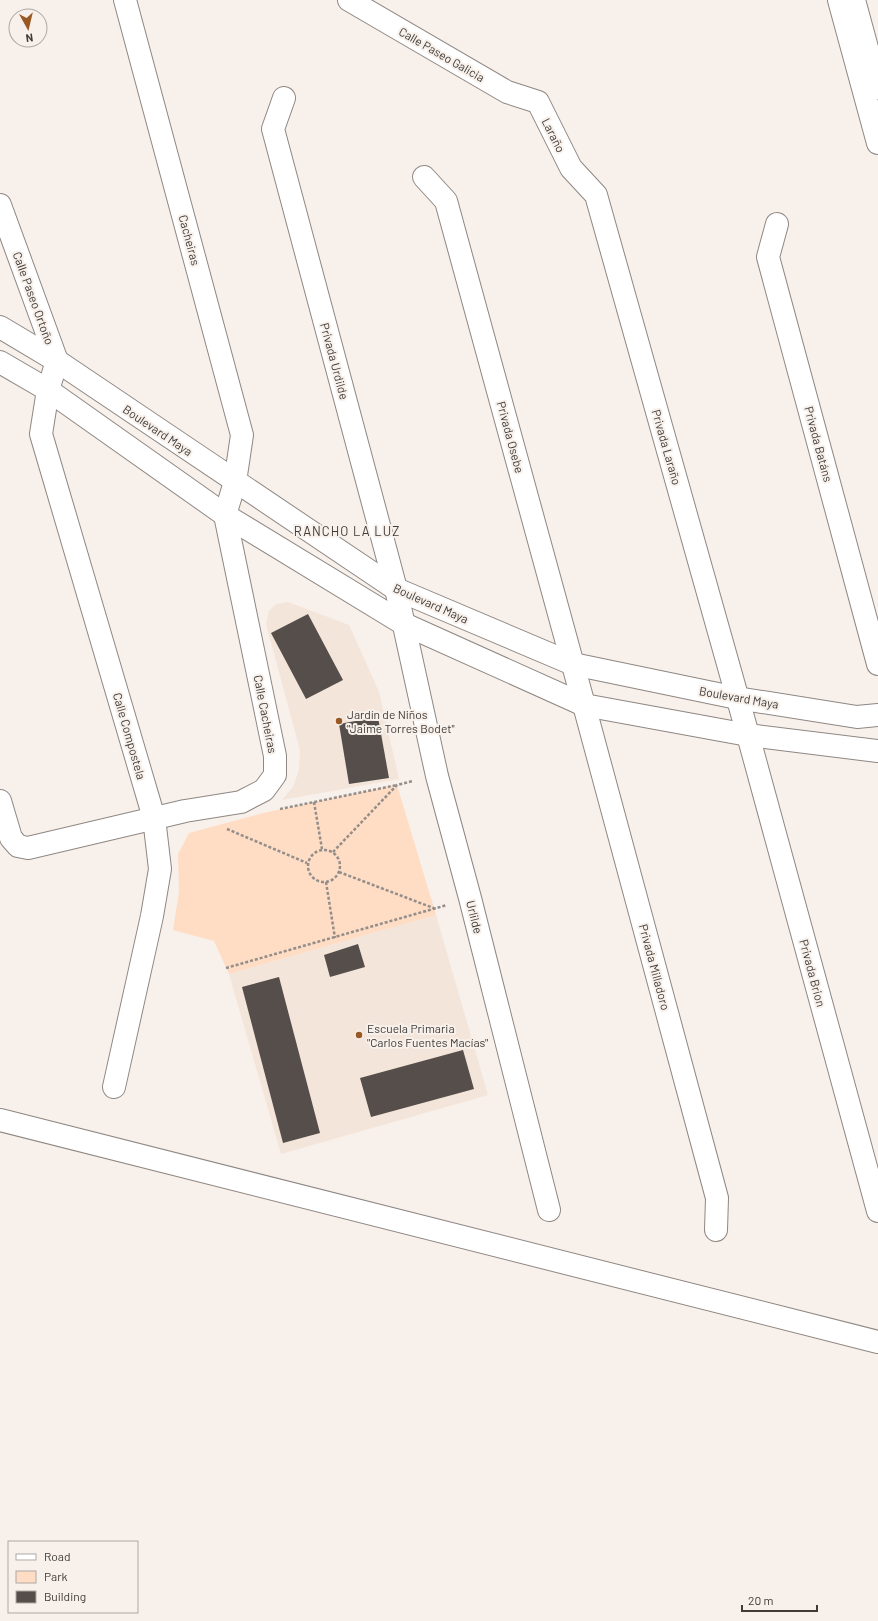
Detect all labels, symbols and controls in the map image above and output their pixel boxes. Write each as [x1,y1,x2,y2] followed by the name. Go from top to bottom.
[8,8,48,48] north arrow
[397,24,487,84] street label: Calle Paseo Galicia
[25,31,34,45] text: N
[539,116,569,154] street label: Laraño
[177,213,204,267] street label: Cacheiras
[11,250,57,346] street label: Calle Paseo Ortoño
[318,321,352,401] street label: Privada Urdilde
[495,400,527,474] street label: Privada Osebe
[121,402,195,458] street label: Boulevard Maya
[802,405,836,483] street label: Privada Batáns
[650,408,684,486] street label: Privada Laraño
[294,523,400,539] district label: RANCHO LA LUZ
[391,580,471,626] street label: Boulevard Maya
[252,674,280,754] street label: Calle Cacheiras
[698,683,780,711] street label: Boulevard Maya
[111,691,149,781] street label: Calle Compostela
[347,707,455,735] place label: Jardín de Niños "Jaime Torres Bodet"
[334,716,344,726] marker: Jardín de Niños "Jaime Torres Bodet"
[464,899,486,935] street label: Urlilde
[637,922,673,1012] street label: Privada Milladoro
[797,938,829,1008] street label: Privada Brion
[367,1021,488,1049] place label: Escuela Primaria "Carlos Fuentes Macías"
[354,1030,364,1040] marker: Escuela Primaria "Carlos Fuentes Macías"
[8,1541,138,1613] legend
[44,1549,71,1563] text: Road
[44,1569,68,1583] text: Park
[742,1587,817,1613] scale bar
[44,1589,86,1603] text: Building
[748,1593,774,1607] text: 20 m

